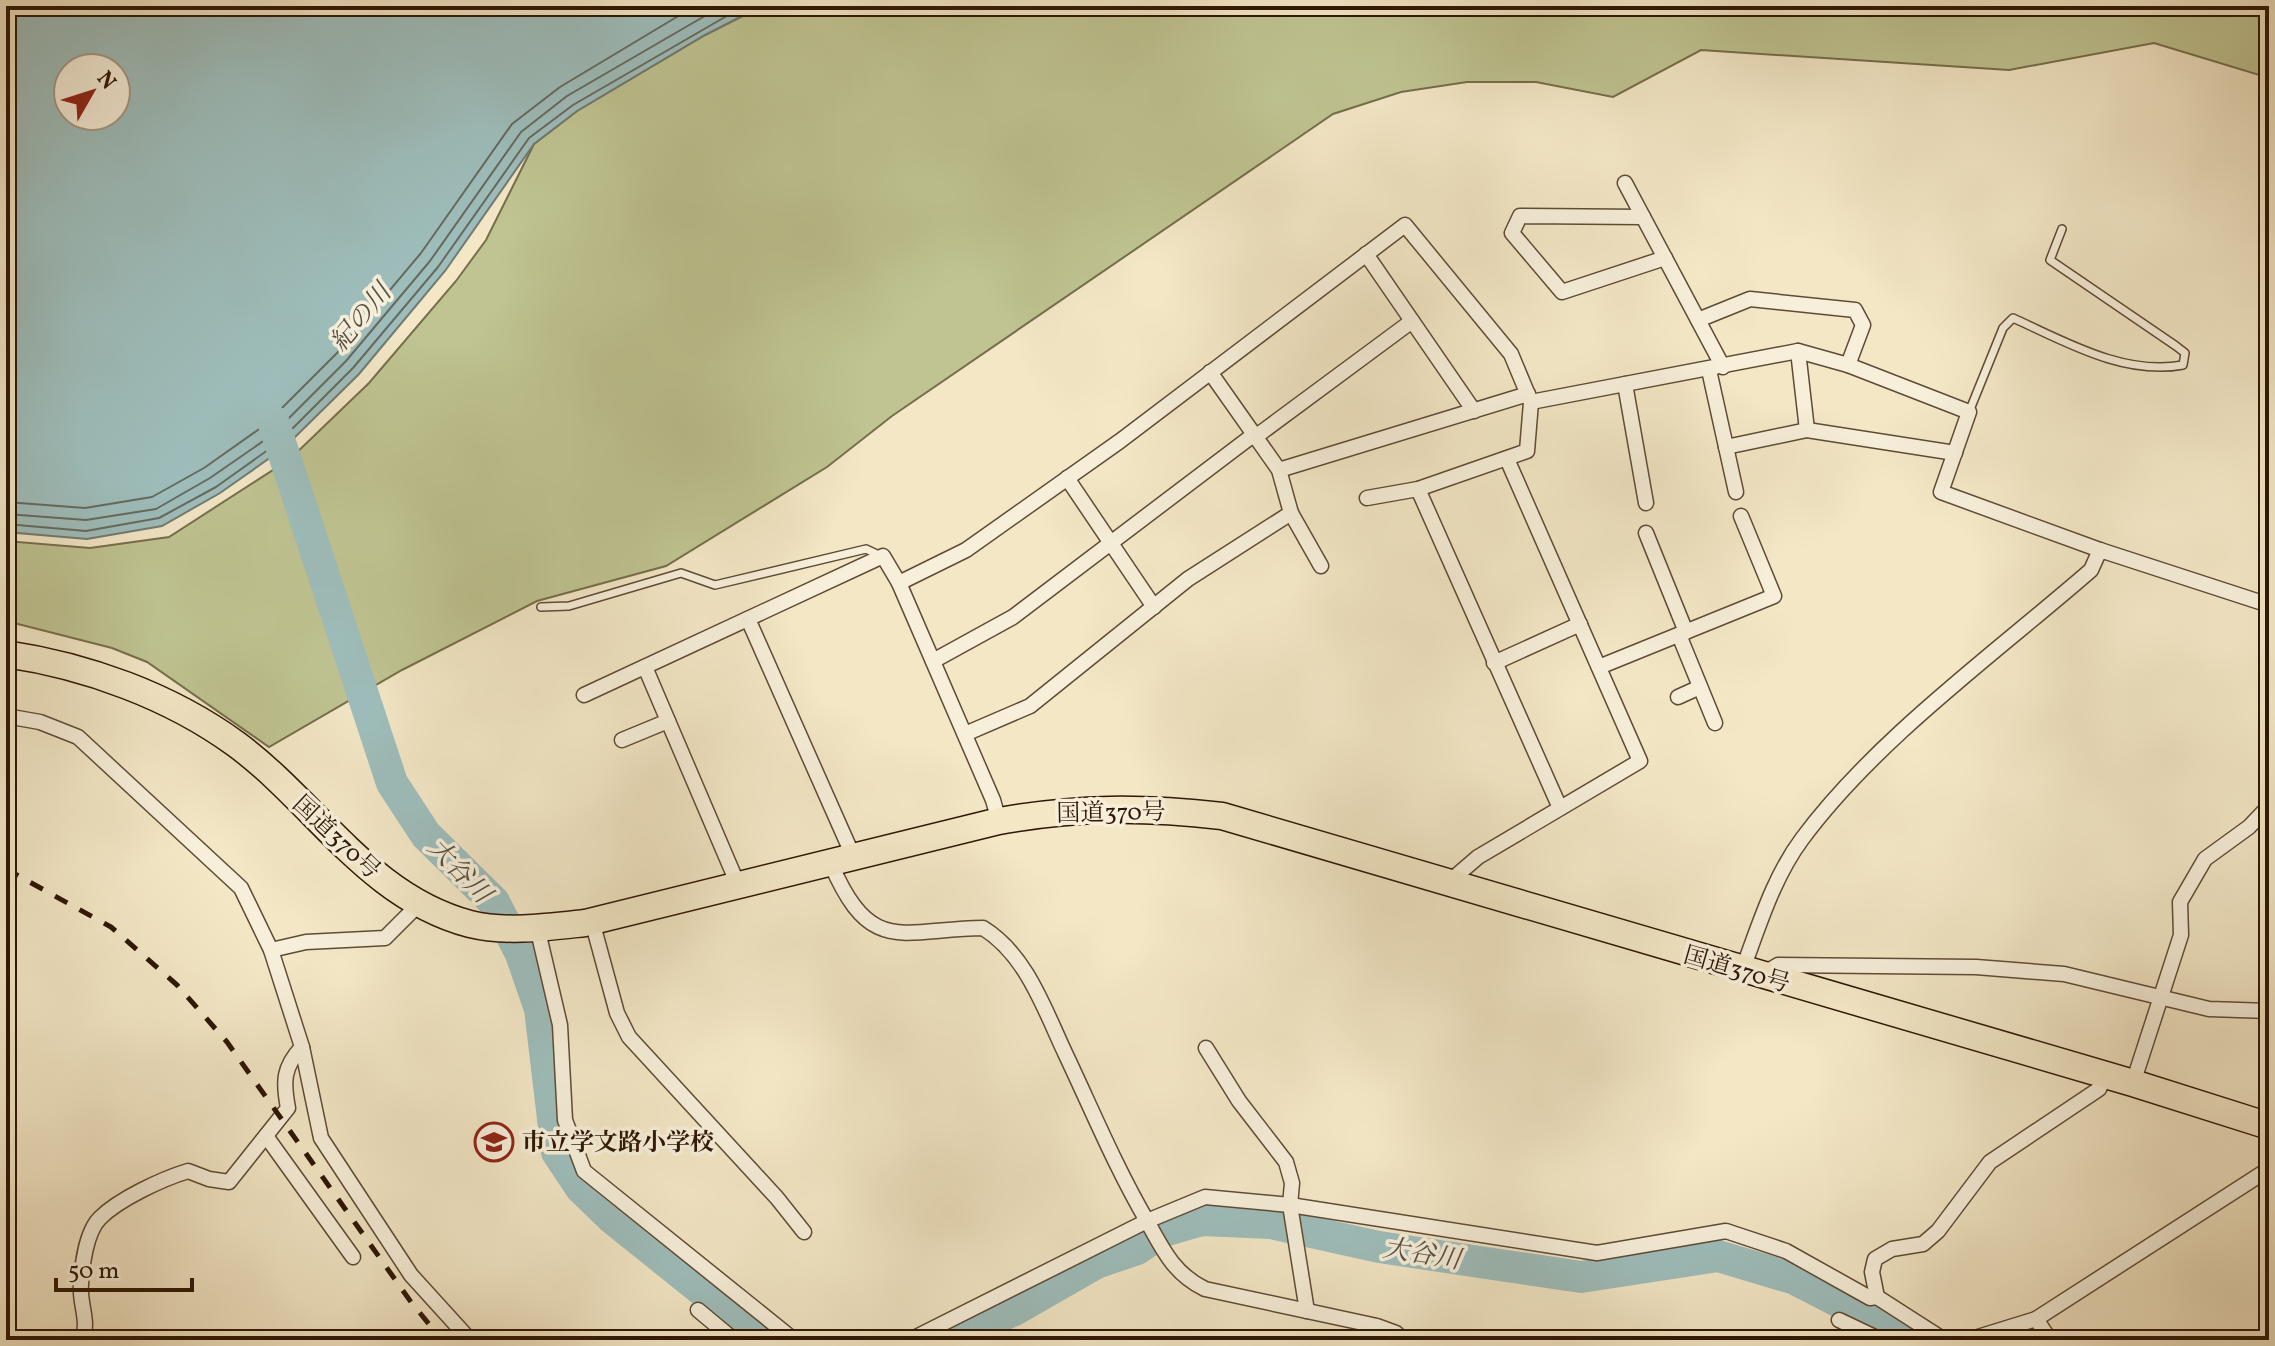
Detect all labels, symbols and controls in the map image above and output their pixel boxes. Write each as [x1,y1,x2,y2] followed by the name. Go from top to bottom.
[52,52,132,132] north arrow
[89,65,123,97] text: N
[323,275,402,360] water label: 紀の川
[284,789,387,888] street label: 国道370号
[1056,796,1166,832] street label: 国道370号
[419,831,501,914] water label: 大谷川
[1679,940,1794,1002] street label: 国道370号
[473,1121,515,1163] school or university icon: 市立学文路小学校
[522,1127,714,1161] place label: 市立学文路小学校
[1380,1231,1466,1279] water label: 大谷川
[56,1242,192,1292] scale bar
[68,1255,120,1289] text: 50 m

